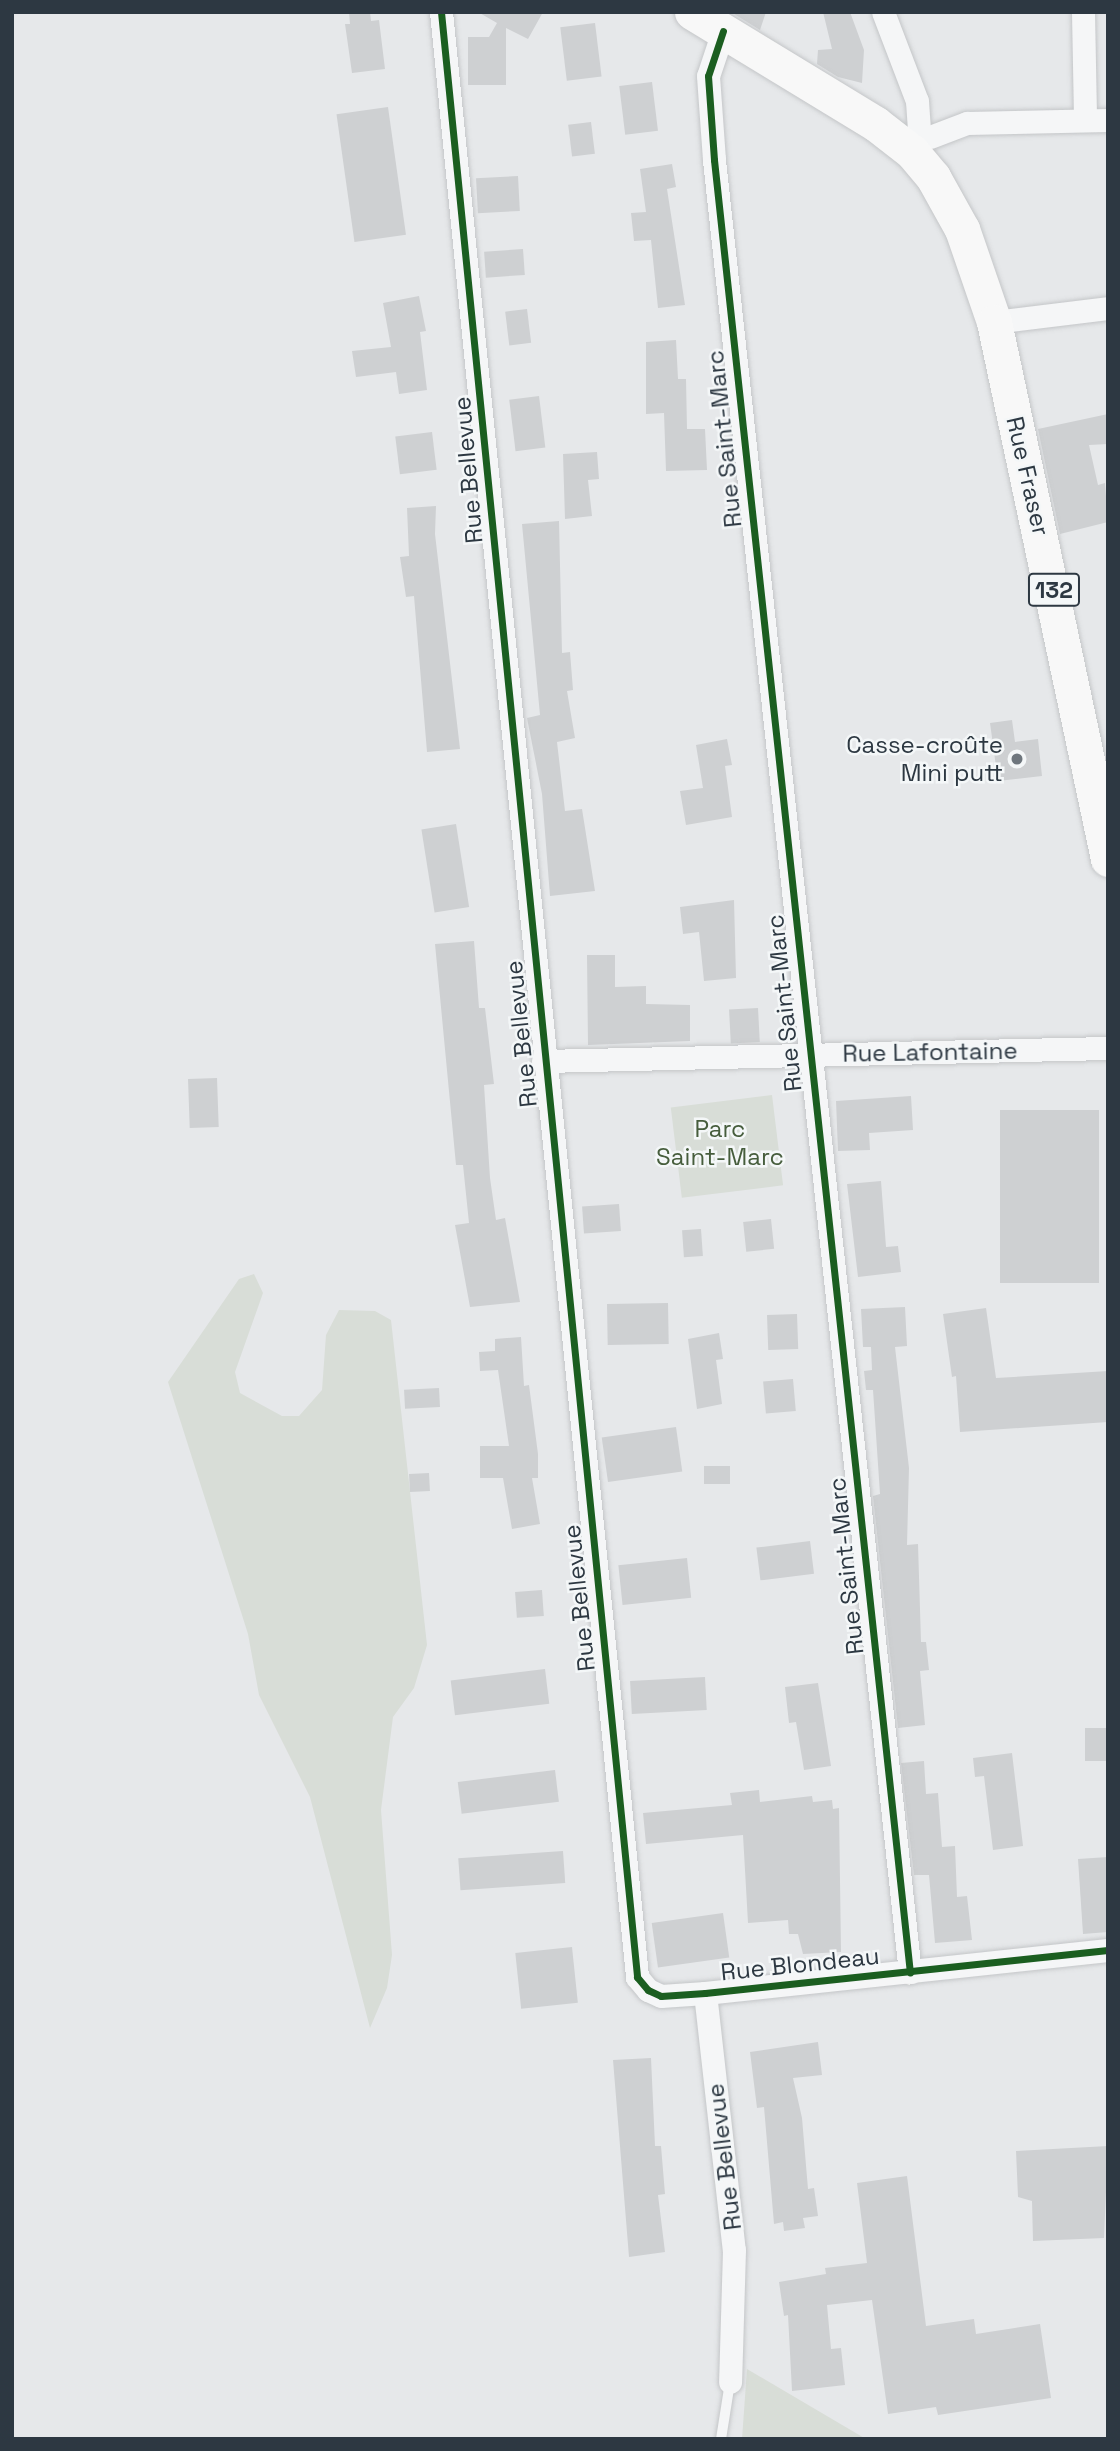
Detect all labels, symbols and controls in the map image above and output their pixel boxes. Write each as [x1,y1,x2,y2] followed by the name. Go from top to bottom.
[700,349,748,529] street label: Rue Saint-Marc
[447,395,489,545] street label: Rue Bellevue
[1000,414,1056,538] street label: Rue Fraser
[1028,570,1080,610] road number: 132
[846,731,1003,787] place label: Casse-croûte Mini putt
[1009,751,1025,767] marker: Casse-croûte Mini putt
[760,913,808,1093] street label: Rue Saint-Marc
[499,959,543,1109] street label: Rue Bellevue
[842,1036,1018,1068] street label: Rue Lafontaine
[656,1115,784,1171] park label: Parc Saint-Marc
[822,1476,870,1656] street label: Rue Saint-Marc
[557,1523,601,1673] street label: Rue Bellevue
[719,1941,881,1987] street label: Rue Blondeau
[701,2082,747,2232] street label: Rue Bellevue

